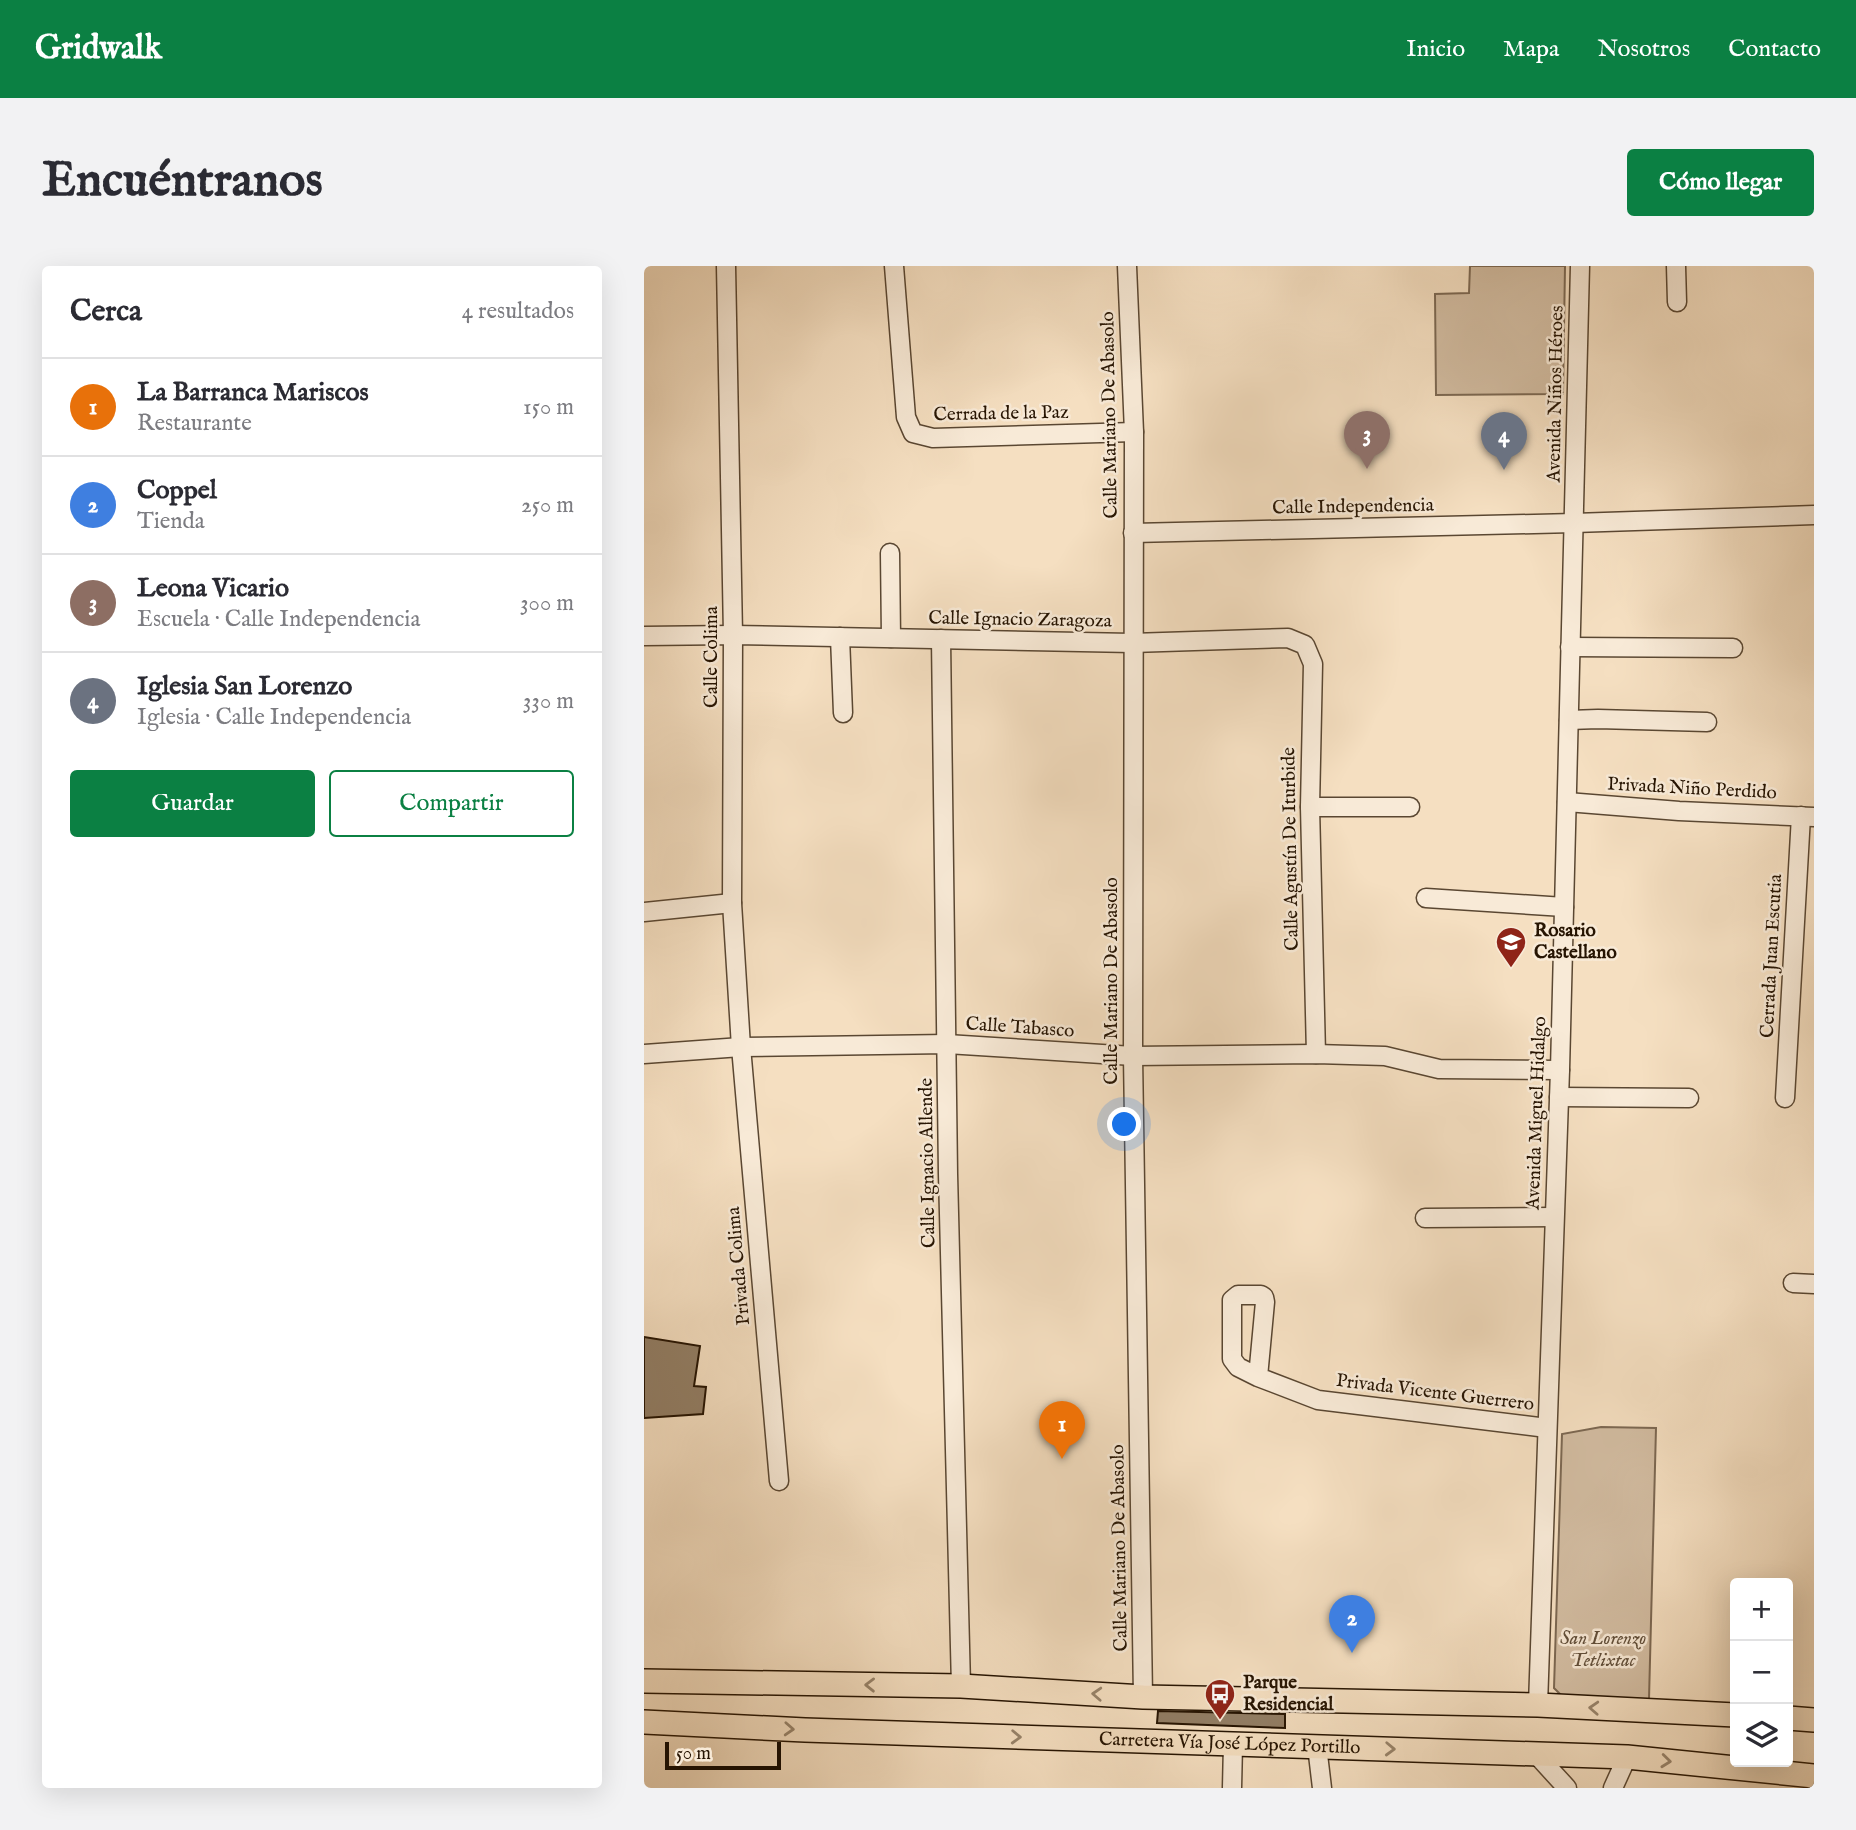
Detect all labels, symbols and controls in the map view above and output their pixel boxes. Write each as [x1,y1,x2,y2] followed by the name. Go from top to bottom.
[35,28,162,70] text: Gridwalk
[1406,34,1465,65] text: Inicio
[1503,34,1559,65] text: Mapa
[1597,34,1690,65] text: Nosotros
[1728,34,1821,65] text: Contacto
[1627,149,1814,216] button: Cómo llegar
[42,151,323,213] text: Encuéntranos
[70,293,142,331] text: Cerca
[462,297,574,326] text: 4 resultados
[1542,305,1570,484] street label: Avenida Niños Héroes
[1096,311,1124,519] street label: Calle Mariano De Abasolo
[137,376,369,409] text: La Barranca Mariscos
[89,393,97,422] text: 1
[523,393,574,422] text: 150 m
[933,401,1069,427] street label: Cerrada de la Paz
[137,409,252,438] text: Restaurante
[1344,411,1390,469] pin: 3
[1481,412,1527,470] pin: 4
[137,474,217,507] text: Coppel
[88,491,98,520] text: 2
[521,491,574,520] text: 250 m
[1272,494,1435,520] street label: Calle Independencia
[137,507,205,536] text: Tienda
[137,572,289,605] text: Leona Vicario
[89,589,97,618] text: 3
[520,589,574,618] text: 300 m
[137,605,420,634] text: Escuela · Calle Independencia
[700,605,724,708] street label: Calle Colima
[928,606,1113,634] street label: Calle Ignacio Zaragoza
[137,670,352,703] text: Iglesia San Lorenzo
[87,687,99,716] text: 4
[523,687,574,716] text: 330 m
[137,703,411,732] text: Iglesia · Calle Independencia
[1277,747,1305,951] street label: Calle Agustín De Iturbide
[70,770,315,837] button: Guardar
[329,770,574,837] button: Compartir
[1607,773,1777,805] street label: Privada Niño Perdido
[1756,873,1788,1039] street label: Cerrada Juan Escutia
[1100,877,1124,1085] street label: Calle Mariano De Abasolo
[1534,919,1617,965] place label: Rosario Castellano
[1494,925,1528,969] school or university icon: Rosario Castellano
[965,1012,1075,1044] street label: Calle Tabasco
[1522,1016,1552,1211] street label: Avenida Miguel Hidalgo
[915,1077,941,1248] street label: Calle Ignacio Allende
[1107,1107,1141,1141] your location
[722,1205,756,1326] street label: Privada Colima
[1335,1369,1535,1417] street label: Privada Vicente Guerrero
[1039,1401,1085,1459] pin: 1
[1106,1444,1134,1652] street label: Calle Mariano De Abasolo
[1730,1578,1793,1767] map controls
[1730,1578,1793,1641] button: +
[1329,1595,1375,1653] pin: 2
[1560,1627,1646,1673] park label: San Lorenzo Tetlixtac
[1730,1641,1793,1704] button: −
[1243,1671,1334,1717] place label: Parque Residencial
[864,1677,875,1692] one-way arrow
[1203,1677,1237,1721] bus stop icon: Parque Residencial
[1091,1686,1102,1701] one-way arrow
[1588,1700,1599,1715] one-way arrow
[1730,1704,1793,1767] button: layers
[783,1721,794,1736] one-way arrow
[1098,1728,1361,1760] street label: Carretera Vía José López Portillo
[1011,1729,1022,1744] one-way arrow
[665,1739,780,1771] scale bar
[1385,1741,1396,1756] one-way arrow
[676,1742,711,1766] text: 50 m
[1661,1753,1672,1768] one-way arrow

